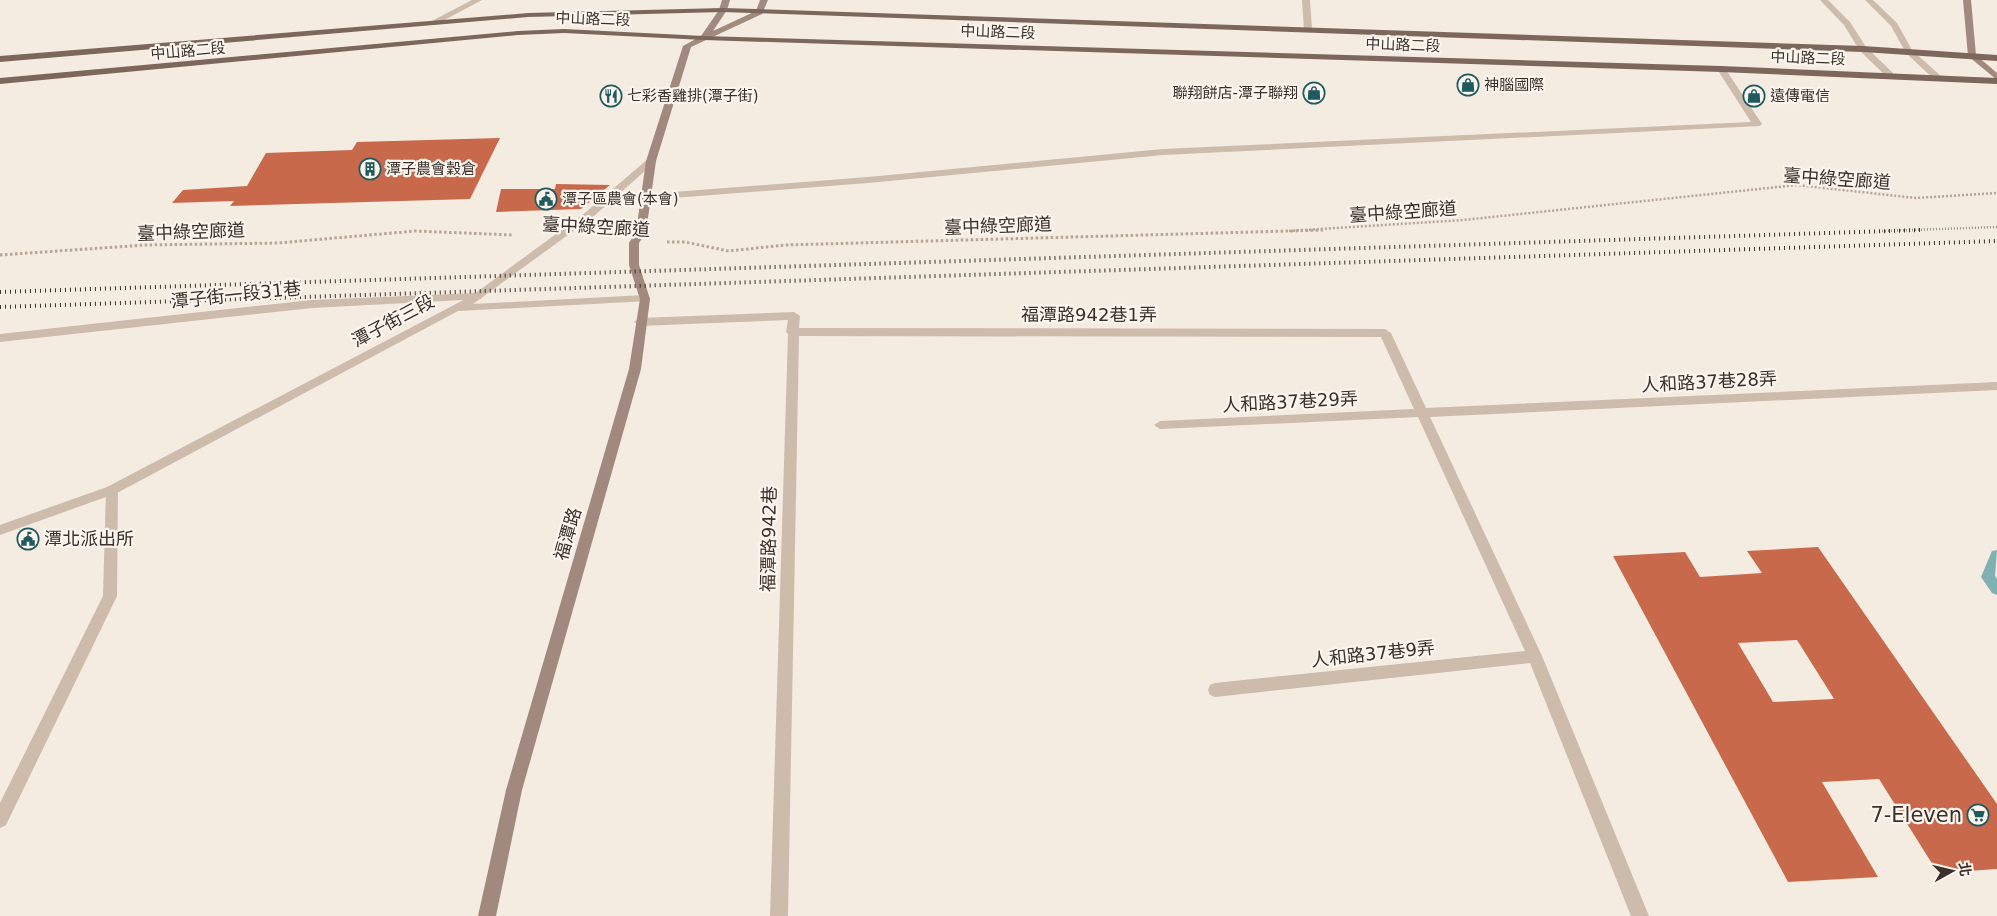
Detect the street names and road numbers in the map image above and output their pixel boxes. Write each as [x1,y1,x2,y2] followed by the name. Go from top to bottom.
[555,9,631,29] street label: 中山路二段
[960,22,1036,42] street label: 中山路二段
[1365,35,1441,55] street label: 中山路二段
[150,39,226,63] street label: 中山路二段
[1770,48,1846,68] street label: 中山路二段
[1782,164,1892,193] street label: 臺中綠空廊道
[1348,197,1458,226] street label: 臺中綠空廊道
[542,213,651,240] street label: 臺中綠空廊道
[944,213,1052,238] street label: 臺中綠空廊道
[137,219,245,244] street label: 臺中綠空廊道
[170,277,302,312] street label: 潭子街一段31巷
[348,290,437,351] street label: 潭子街三段
[1021,304,1157,325] street label: 福潭路942巷1弄
[1641,367,1777,396] street label: 人和路37巷28弄
[1222,387,1358,416] street label: 人和路37巷29弄
[757,486,780,592] street label: 福潭路942巷
[550,505,585,563] street label: 福潭路
[1310,637,1436,670] street label: 人和路37巷9弄

